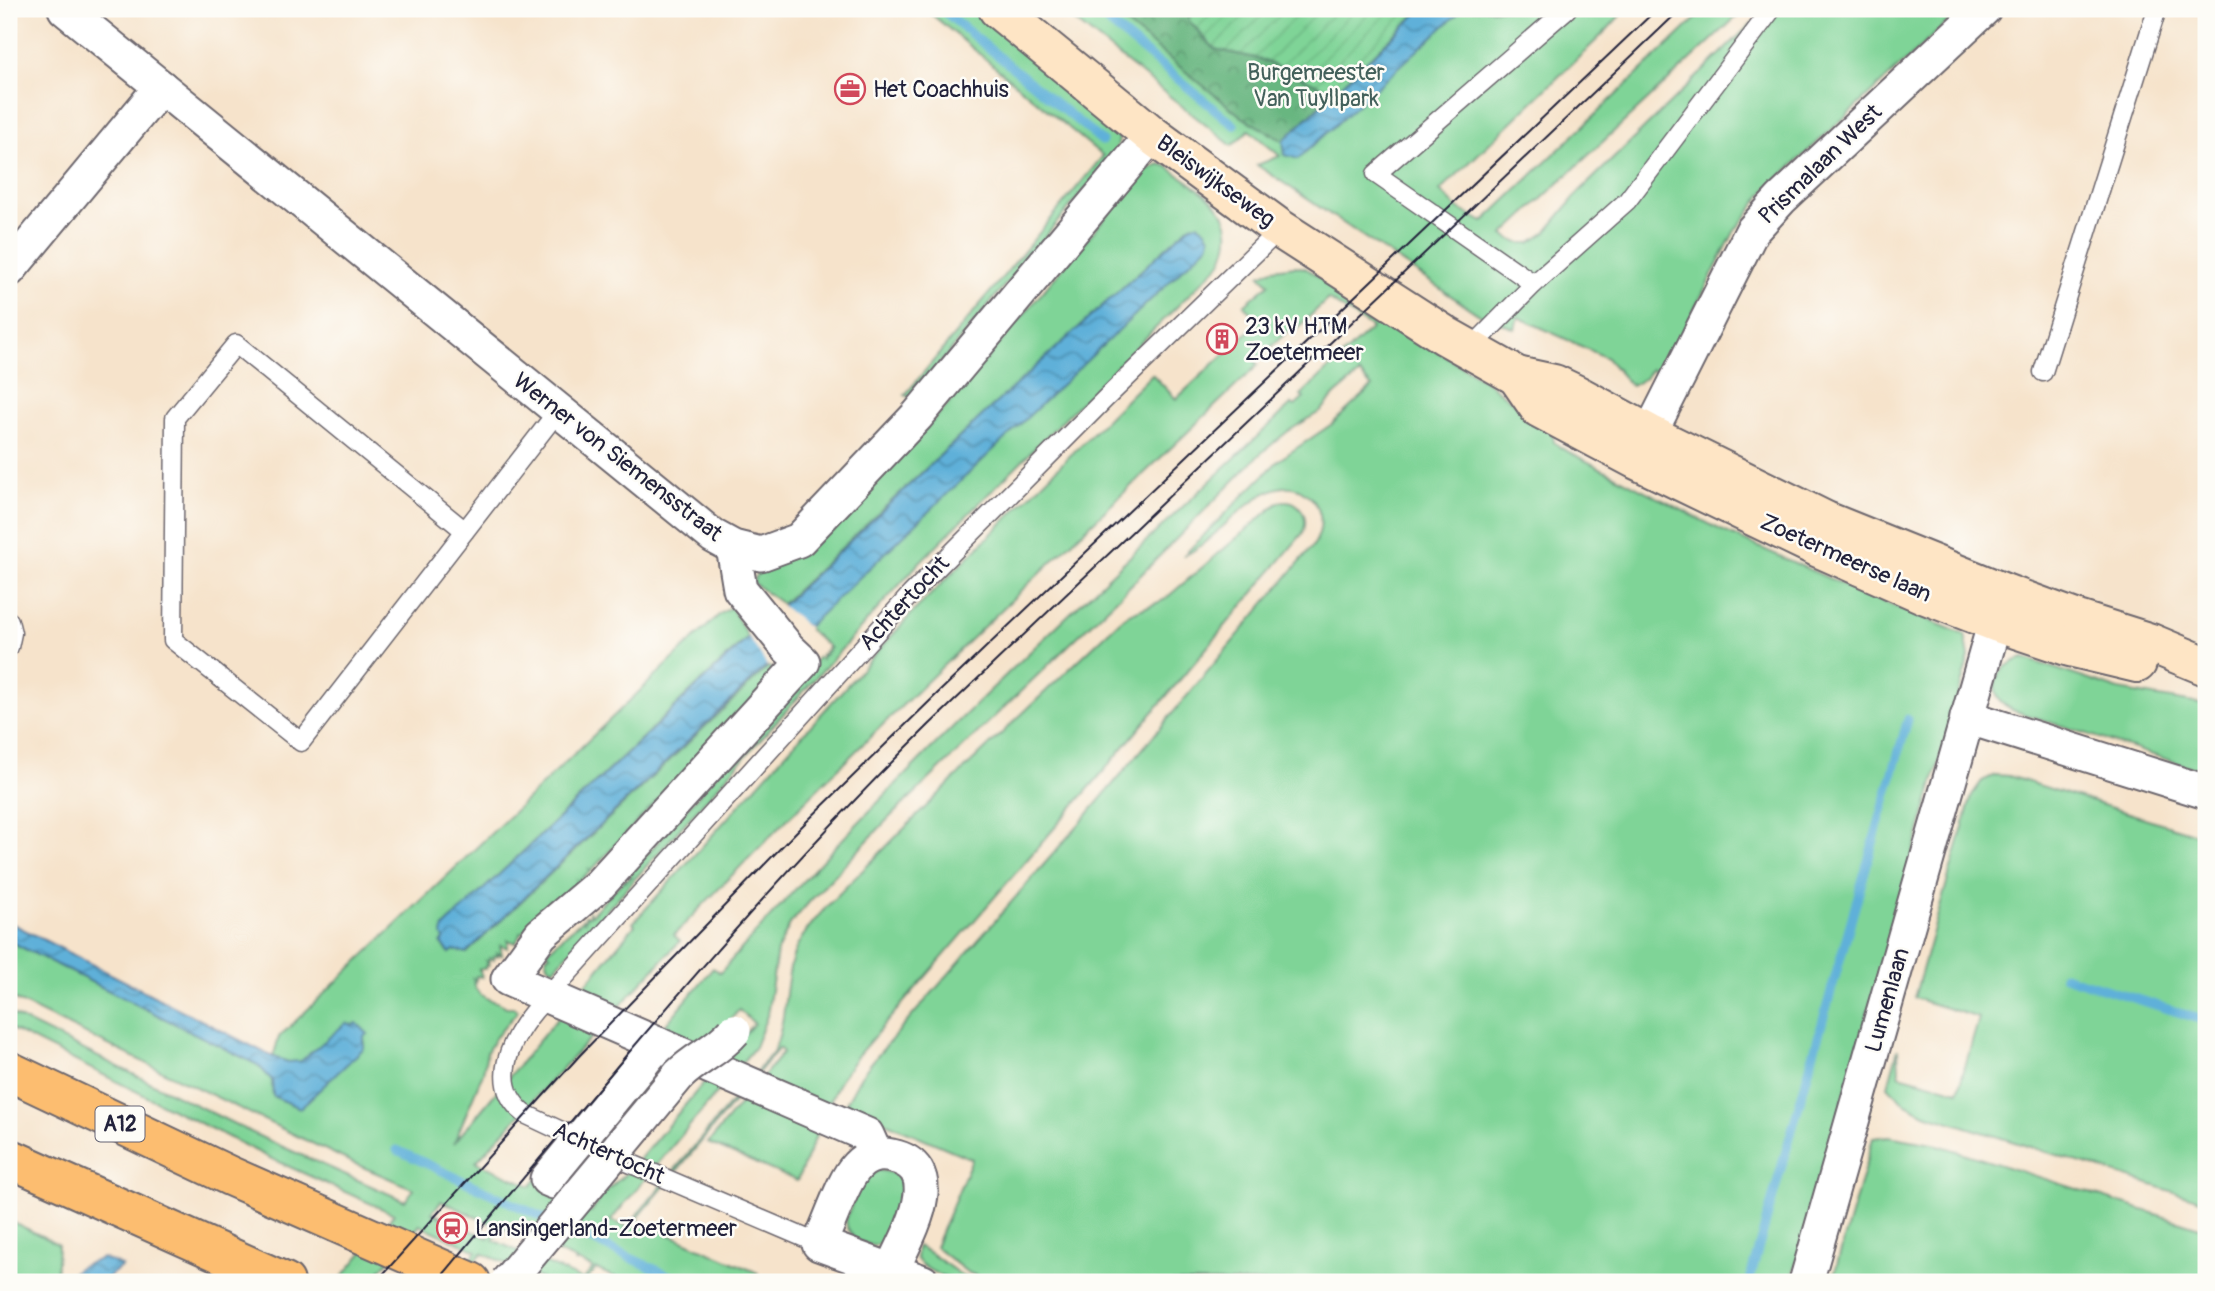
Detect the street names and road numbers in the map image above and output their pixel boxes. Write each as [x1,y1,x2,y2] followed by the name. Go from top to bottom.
[1752,97,1888,230] street label: Prismalaan West
[1151,128,1281,234] street label: Bleiswijkseweg
[508,366,729,548] street label: Werner von Siemensstraat
[1756,507,1936,609] street label: Zoetermeerse laan
[853,549,956,657] street label: Achtertocht
[1858,944,1916,1056] street label: Lumenlaan
[96,1106,144,1142] road number: A12
[548,1115,670,1191] street label: Achtertocht

